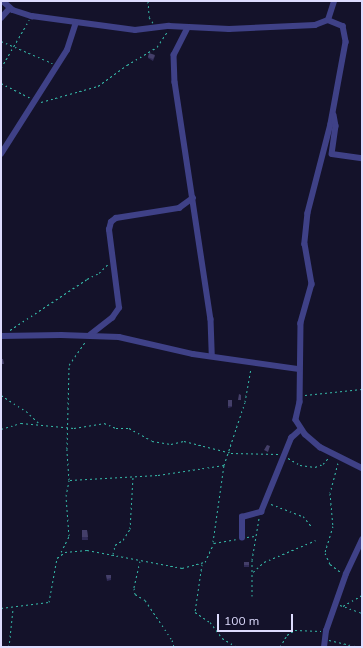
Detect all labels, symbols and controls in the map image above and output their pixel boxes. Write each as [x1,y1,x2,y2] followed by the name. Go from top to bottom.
[219,606,295,632] scale bar
[224,613,259,628] text: 100 m

